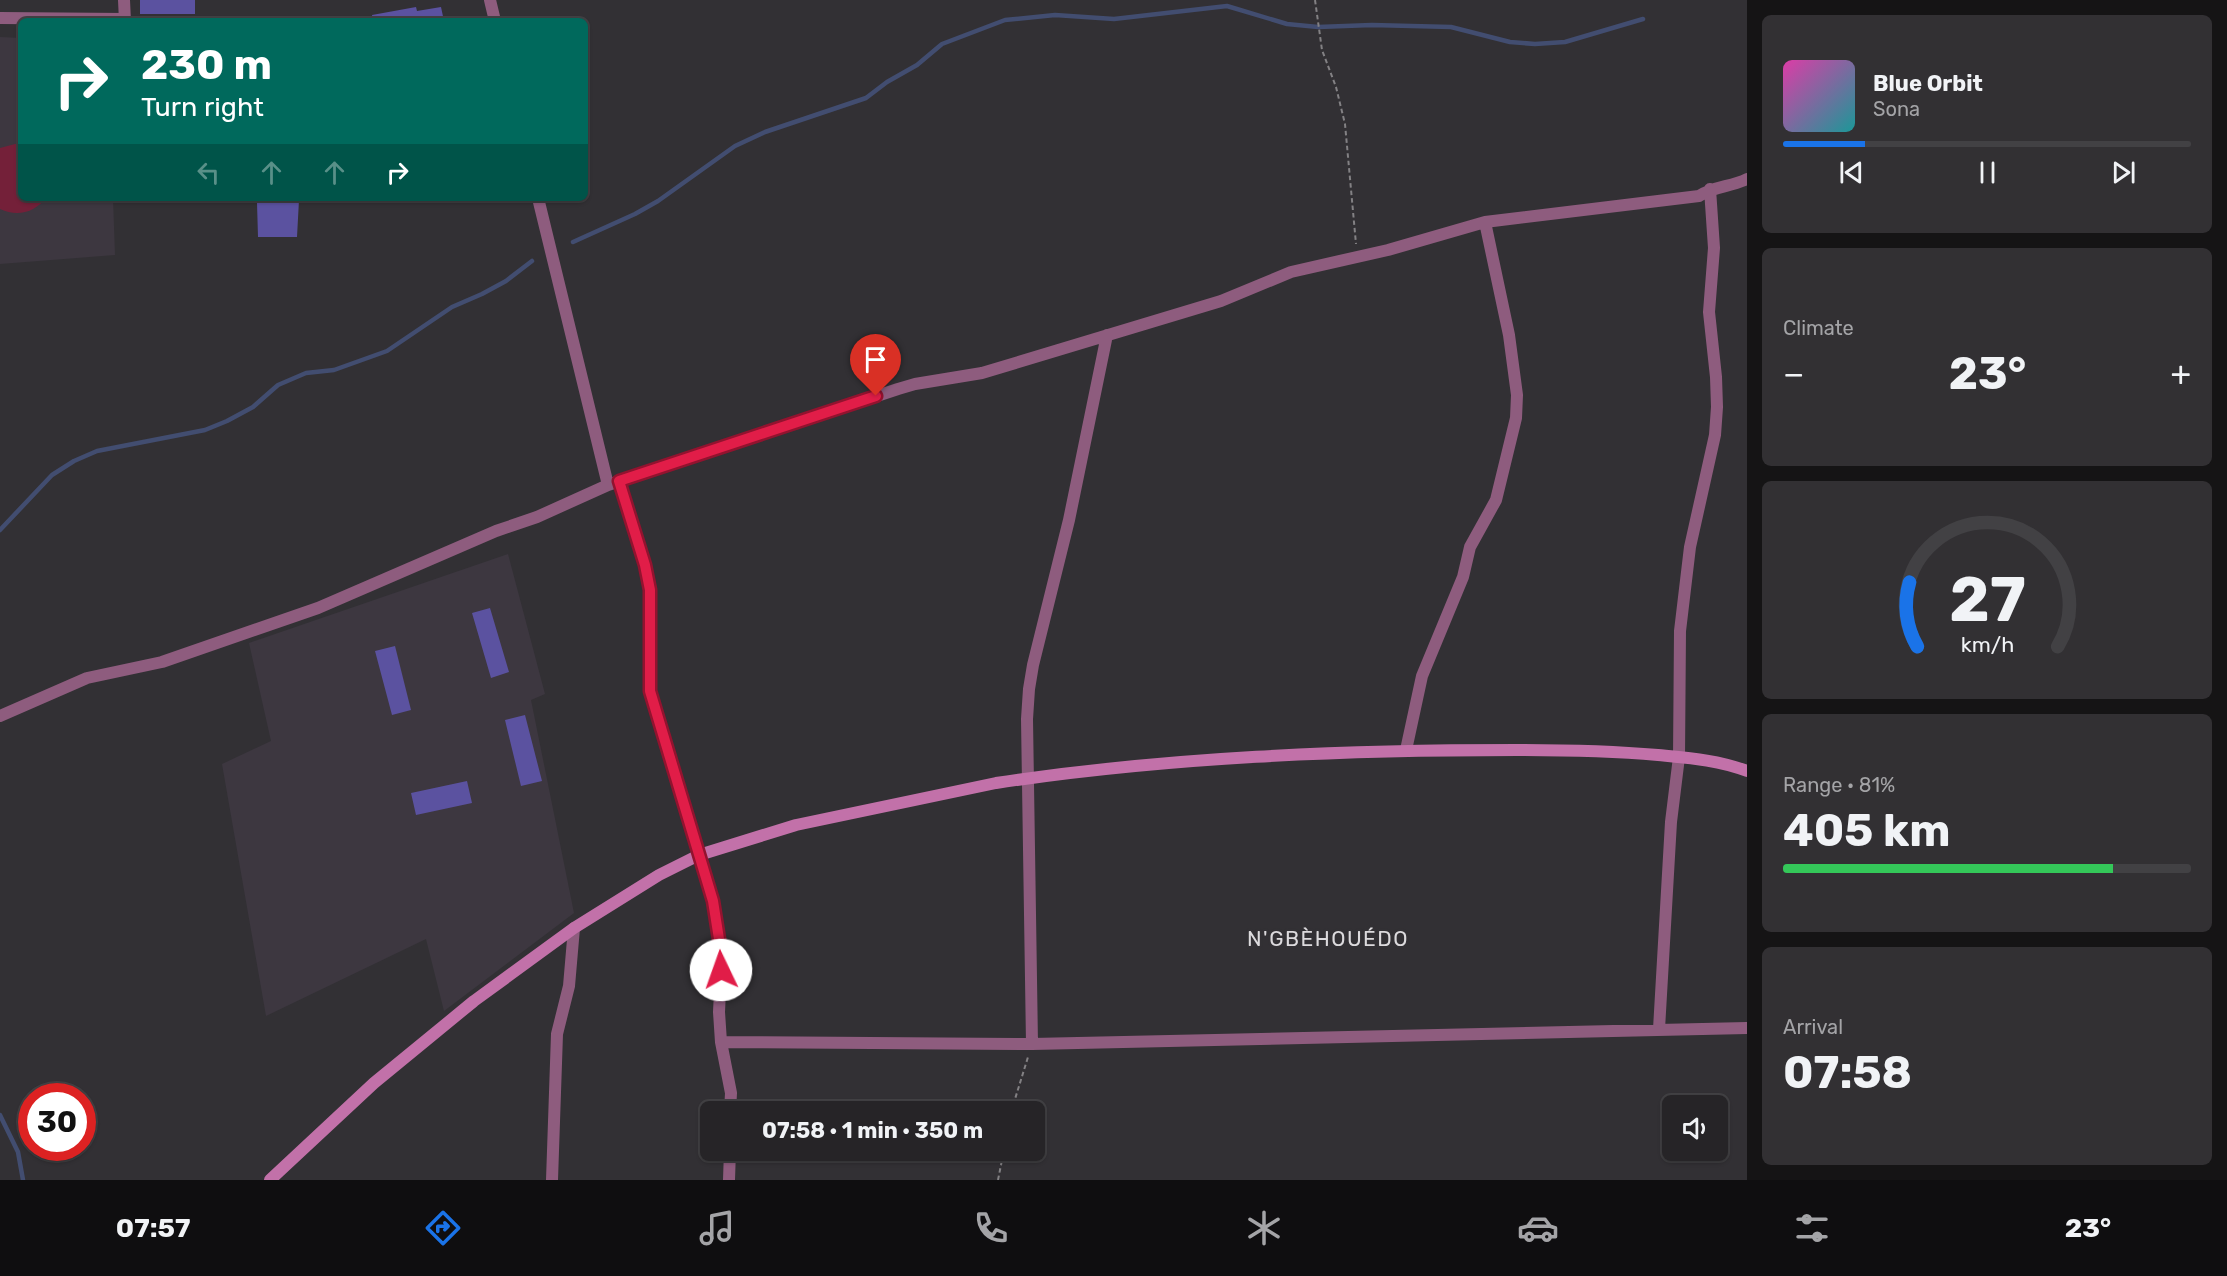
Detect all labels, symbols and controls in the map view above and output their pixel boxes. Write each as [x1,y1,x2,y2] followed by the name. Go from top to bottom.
[141,40,272,90] text: 230 m
[42,42,120,120] icon: right
[1873,70,1983,97] text: Blue Orbit
[141,91,264,123] text: Turn right
[1873,97,1920,121] text: Sona
[192,156,225,189] icon: left
[255,156,288,189] icon: ahead
[318,156,351,189] icon: ahead
[381,156,414,189] icon: right
[1835,156,1868,189] icon: previous
[1971,156,2004,189] icon: pause
[2107,156,2140,189] icon: next
[1783,316,1854,340] text: Climate
[850,334,901,396] pin
[859,343,892,376] icon: arrive
[1949,347,2026,400] text: 23°
[1783,354,1804,393] text: −
[2170,354,2191,393] text: +
[1949,563,2025,637] text: 27
[1960,632,2014,657] text: km/h
[1783,773,1895,797] text: Range · 81%
[1783,804,1951,857] text: 405 km
[1247,926,1409,951] district label: N'GBÈHOUÉDO
[689,938,753,1002] position arrow
[1783,1015,1843,1039] text: Arrival
[1783,1046,1912,1099] text: 07:58
[18,1083,96,1161] speed limit sign: 30
[1662,1095,1728,1161] map controls
[1662,1095,1728,1161] button: sound
[762,1117,983,1144] text: 07:58 · 1 min · 350 m
[422,1207,464,1249] icon: directions
[696,1207,738,1249] icon: music
[970,1207,1012,1249] icon: phone
[1243,1207,1285,1249] icon: climate
[1517,1207,1559,1249] icon: car
[1791,1207,1833,1249] icon: filters
[116,1212,191,1244] text: 07:57
[2065,1212,2111,1244] text: 23°

